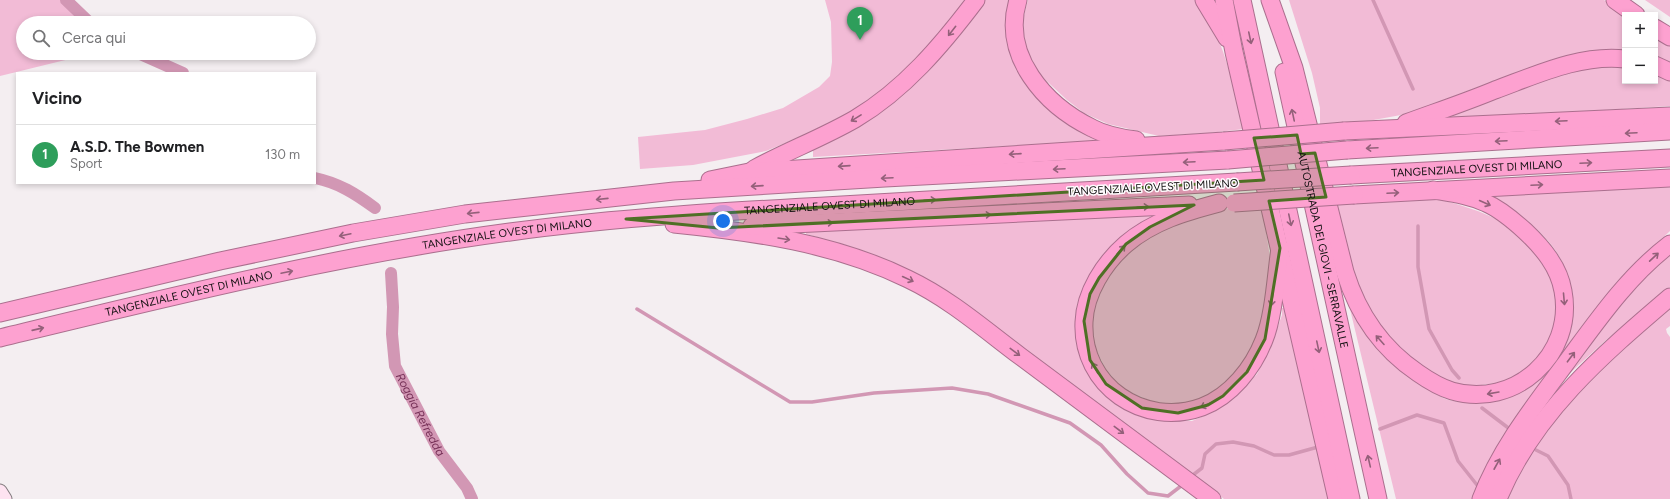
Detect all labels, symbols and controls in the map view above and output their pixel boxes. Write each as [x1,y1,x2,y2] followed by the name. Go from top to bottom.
[847,7,873,40] pin: 1
[1622,12,1658,84] map controls
[1622,12,1658,48] button: +
[16,16,316,60] search box
[948,25,956,36] one-way arrow
[30,27,52,49] icon: search
[62,29,126,47] text: Cerca qui
[1247,31,1255,44] one-way arrow
[1622,48,1658,84] button: −
[32,88,82,108] text: Vicino
[1289,109,1297,122] one-way arrow
[850,114,862,122] one-way arrow
[1555,117,1568,124] one-way arrow
[1625,129,1638,137] one-way arrow
[1495,137,1508,144] one-way arrow
[70,138,204,156] text: A.S.D. The Bowmen
[1366,145,1379,152] one-way arrow
[42,147,48,162] text: 1
[265,147,300,162] text: 130 m
[1295,150,1351,350] street label: AUTOSTRADA DEI GIOVI - SERRAVALLE
[1009,151,1022,158] one-way arrow
[70,156,103,171] text: Sport
[1183,158,1196,166] one-way arrow
[1391,158,1563,180] street label: TANGENZIALE OVEST DI MILANO
[1579,159,1592,166] one-way arrow
[838,162,851,169] one-way arrow
[1053,165,1066,172] one-way arrow
[881,174,894,181] one-way arrow
[1067,177,1239,198] street label: TANGENZIALE OVEST DI MILANO
[1530,181,1543,189] one-way arrow
[751,182,764,189] one-way arrow
[1386,189,1399,197] one-way arrow
[596,195,609,203] one-way arrow
[744,195,916,218] street label: TANGENZIALE OVEST DI MILANO
[923,196,936,203] one-way arrow
[1478,200,1490,207] one-way arrow
[1136,203,1149,211] one-way arrow
[467,209,480,217] one-way arrow
[713,211,733,231] your location
[978,211,991,219] one-way arrow
[1286,213,1294,226] one-way arrow
[421,216,593,252] street label: TANGENZIALE OVEST DI MILANO
[820,219,833,226] one-way arrow
[339,231,352,239] one-way arrow
[777,235,790,243] one-way arrow
[1116,245,1125,255] one-way arrow
[1649,252,1659,262] one-way arrow
[281,267,294,275] one-way arrow
[104,268,274,319] street label: TANGENZIALE OVEST DI MILANO
[901,276,913,283] one-way arrow
[1560,292,1568,305] one-way arrow
[1268,293,1276,306] one-way arrow
[31,325,44,332] one-way arrow
[1376,335,1385,345] one-way arrow
[1314,340,1322,353] one-way arrow
[1009,348,1020,356] one-way arrow
[1567,351,1575,362] one-way arrow
[1090,362,1098,374] one-way arrow
[393,371,448,459] water label: Roggia Refredda
[1487,389,1500,397] one-way arrow
[1201,402,1213,409] one-way arrow
[1113,426,1124,434] one-way arrow
[1365,455,1373,468] one-way arrow
[1494,458,1502,470] one-way arrow

